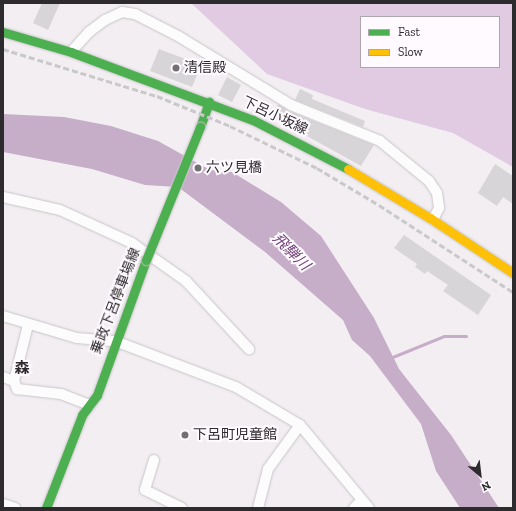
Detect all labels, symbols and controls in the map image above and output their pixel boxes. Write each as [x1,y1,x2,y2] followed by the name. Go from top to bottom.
[360,16,500,68] legend
[398,25,420,39] text: Fast
[398,45,423,59] text: Slow
[184,60,226,76] place label: 清信殿
[171,63,181,73] marker: 清信殿
[240,94,310,138] street label: 下呂小坂線
[206,160,262,176] place label: 六ツ見橋
[193,163,203,173] marker: 六ツ見橋
[269,230,313,274] water label: 飛騨川
[88,246,144,356] street label: 乗政下呂停車場線
[15,360,29,378] district label: 森
[193,427,277,443] place label: 下呂町児童館
[180,430,190,440] marker: 下呂町児童館
[460,455,500,495] north arrow
[479,478,493,494] text: N

